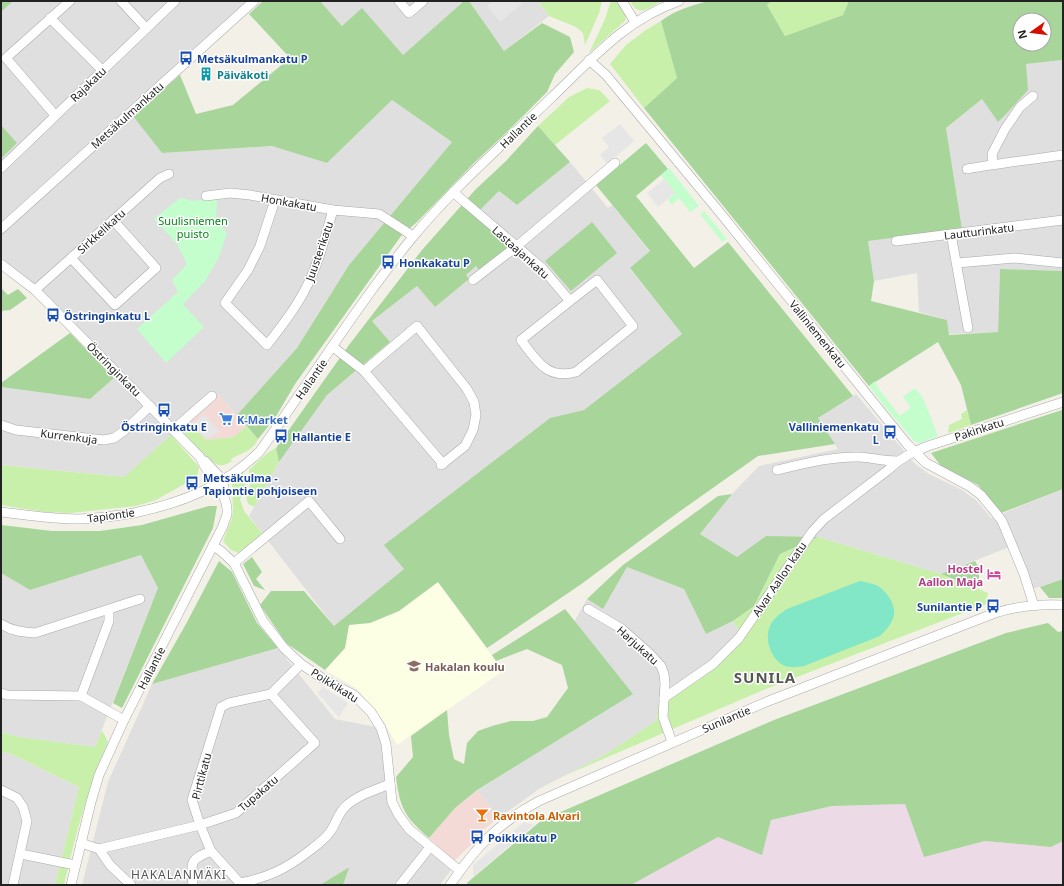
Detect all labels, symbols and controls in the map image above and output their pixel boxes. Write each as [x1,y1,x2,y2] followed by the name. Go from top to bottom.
[1012,12,1052,52] north arrow
[1013,28,1030,41] text: N
[178,50,194,66] bus stop icon: Metsäkulmankatu P
[197,51,308,66] place label: Metsäkulmankatu P
[67,63,109,105] street label: Rajakatu
[198,66,214,82] building icon: Päiväkoti
[217,67,268,82] place label: Päiväkoti
[87,78,167,152] street label: Metsäkulmankatu
[496,109,540,151] street label: Hallantie
[260,190,318,214] street label: Honkakatu
[74,205,128,257] street label: Sirkkelikatu
[158,213,228,241] park label: Suulisniemen puisto
[301,219,336,284] street label: Juusterikatu
[943,219,1015,243] street label: Lautturinkatu
[489,222,553,282] street label: Lastaajankatu
[380,254,396,270] bus stop icon: Honkakatu P
[399,255,470,270] place label: Honkakatu P
[786,297,850,371] street label: Valliniemenkatu
[45,307,61,323] bus stop icon: Östringinkatu L
[64,308,150,323] place label: Östringinkatu L
[84,339,144,399] street label: Östringinkatu
[292,356,330,402] street label: Hallantie
[156,402,172,418] bus stop icon: Östringinkatu E
[218,411,234,427] supermarket icon: K-Market
[237,412,288,427] place label: K-Market
[952,414,1006,444] street label: Pakinkatu
[121,419,207,434] place label: Östringinkatu E
[789,419,879,447] place label: Valliniemenkatu L
[882,424,898,440] bus stop icon: Valliniemenkatu L
[40,425,98,447] street label: Kurrenkuja
[273,428,289,444] bus stop icon: Hallantie E
[292,429,351,444] place label: Hallantie E
[203,470,317,498] place label: Metsäkulma - Tapiontie pohjoiseen
[184,475,200,491] bus stop icon: Metsäkulma - Tapiontie pohjoiseen
[86,504,136,526] street label: Tapiontie
[748,539,810,619] street label: Alvar Aallon katu
[919,561,983,589] place label: Hostel Aallon Maja
[986,566,1002,582] hotel icon: Hostel Aallon Maja
[985,598,1001,614] bus stop icon: Sunilantie P
[917,599,982,614] place label: Sunilantie P
[614,622,662,668] street label: Harjukatu
[134,644,168,692] street label: Hallantie
[406,658,422,674] school or university icon: Hakalan koulu
[425,659,505,674] place label: Hakalan koulu
[308,664,362,706] street label: Poikkikatu
[734,667,796,687] district label: SUNILA
[699,702,753,736] street label: Sunilantie
[188,751,214,801] street label: Pirttikatu
[235,772,281,814] street label: Tupakatu
[474,807,490,823] bar icon: Ravintola Alvari
[493,808,580,823] place label: Ravintola Alvari
[469,829,485,845] bus stop icon: Poikkikatu P
[488,830,557,845] place label: Poikkikatu P
[131,866,227,883] district label: HAKALANMÄKI

